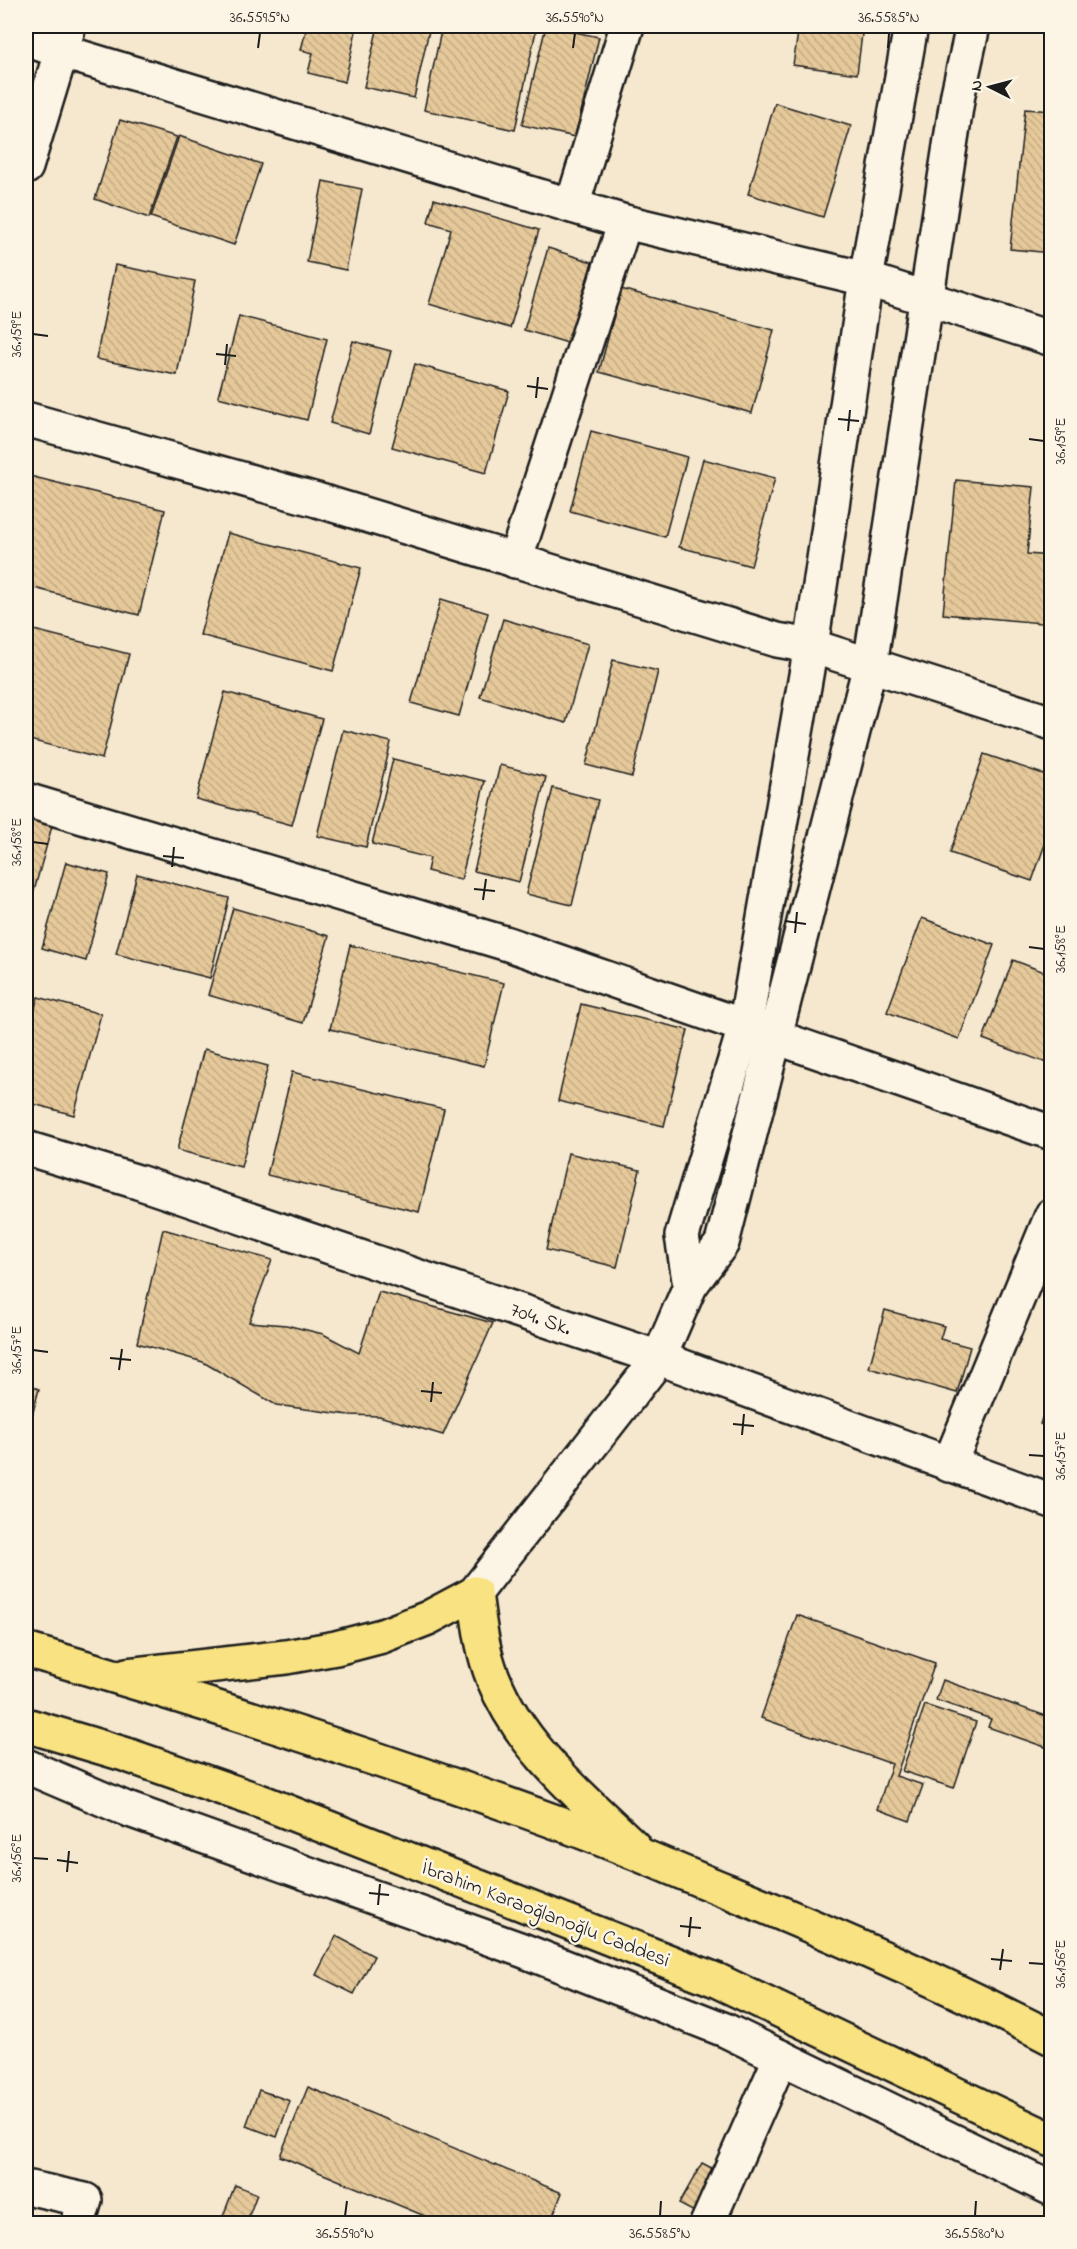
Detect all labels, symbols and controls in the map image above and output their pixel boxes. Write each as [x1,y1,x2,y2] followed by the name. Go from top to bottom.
[230,7,290,29] text: 36.5595°N
[546,7,604,29] text: 36.5590°N
[858,7,920,29] text: 36.5585°N
[960,57,1020,117] north arrow
[965,79,990,92] text: N
[6,311,28,357] text: 36.159°E
[1050,418,1072,464] text: 36.159°E
[6,818,28,866] text: 36.158°E
[1050,925,1072,973] text: 36.158°E
[506,1295,575,1344] street label: 704. Sk.
[6,1326,28,1374] text: 36.157°E
[1050,1432,1072,1480] text: 36.157°E
[6,1834,28,1882] text: 36.156°E
[416,1854,674,1978] street label: İbrahim Karaoğlanoğlu Caddesi
[1050,1940,1072,1988] text: 36.156°E
[316,2223,374,2245] text: 36.5590°N
[629,2223,691,2245] text: 36.5585°N
[945,2223,1005,2245] text: 36.5580°N

